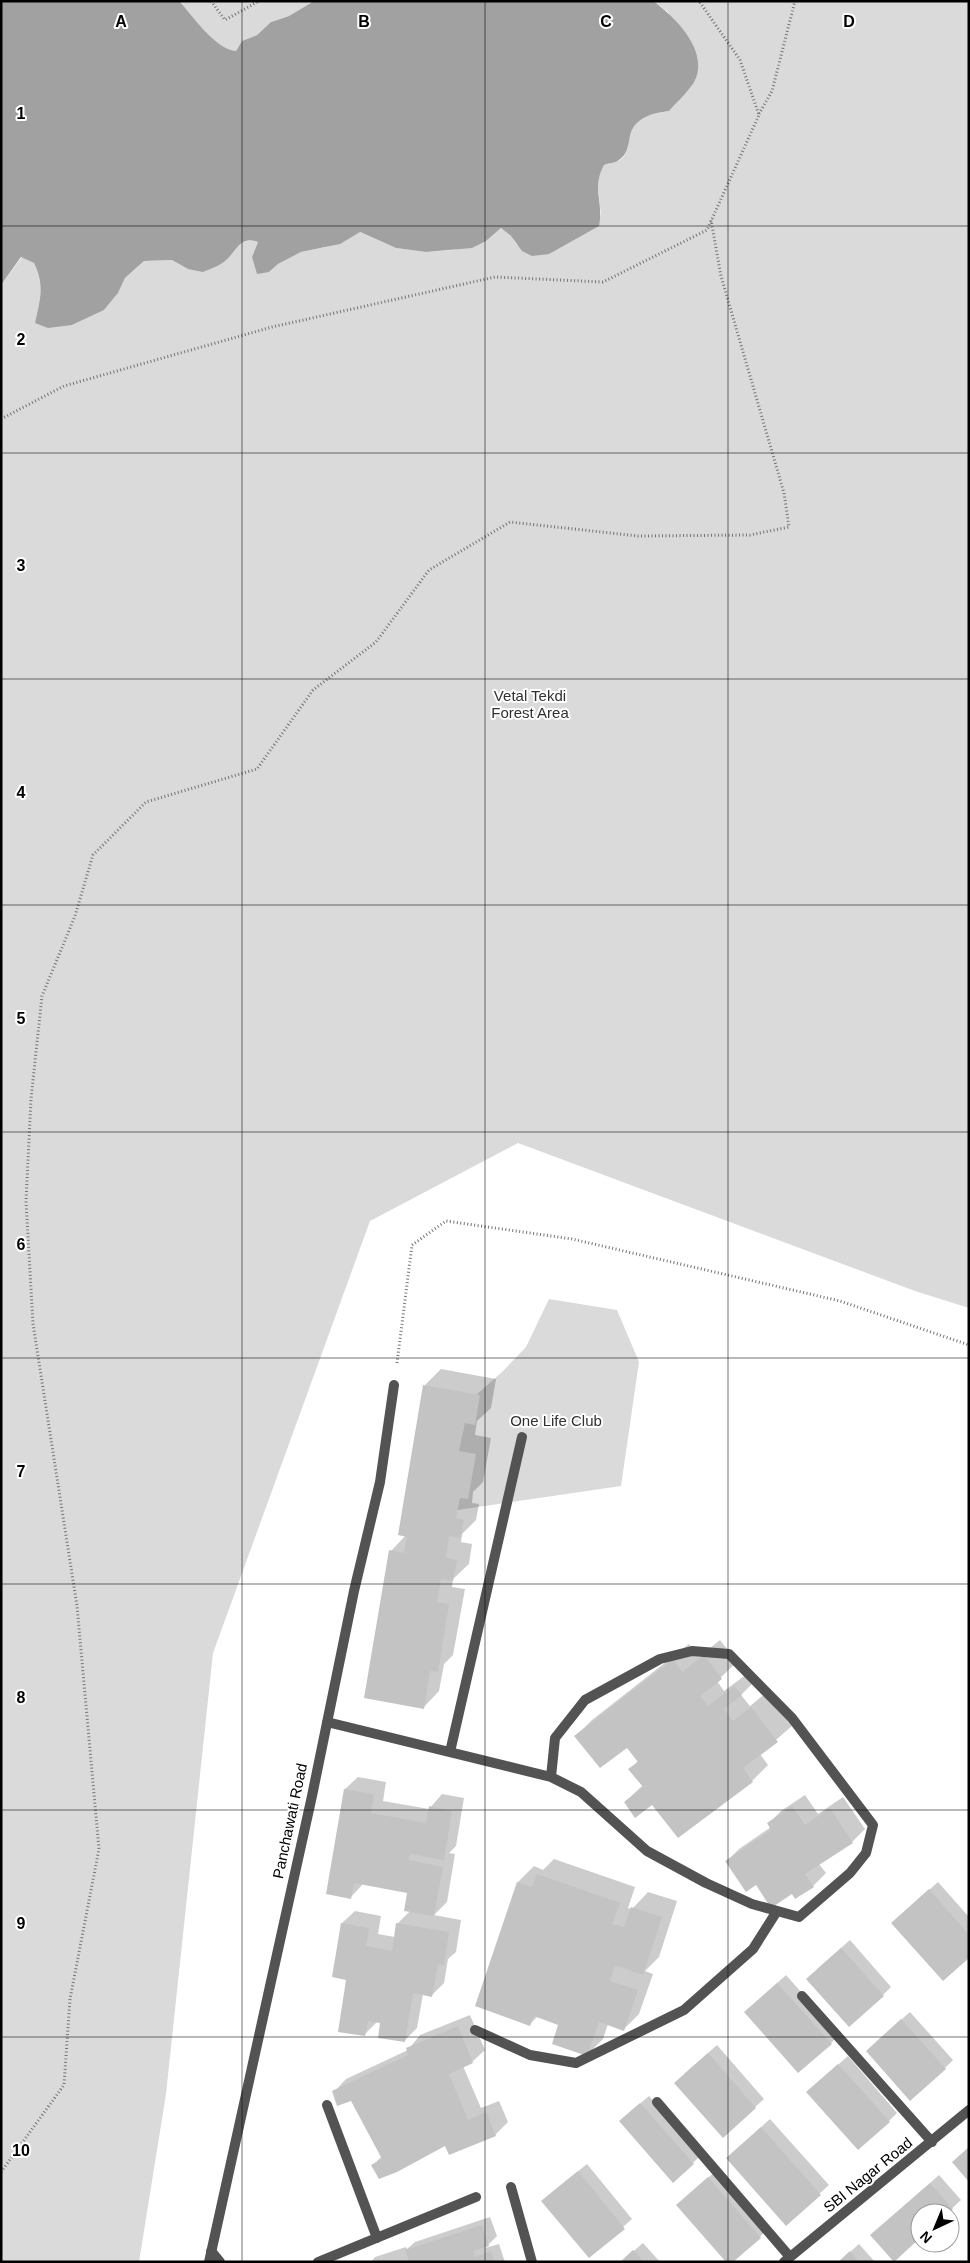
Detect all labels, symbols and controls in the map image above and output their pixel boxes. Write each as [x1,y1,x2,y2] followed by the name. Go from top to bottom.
[115,13,127,30] text: A
[358,13,370,30] text: B
[600,13,612,30] text: C
[843,13,855,30] text: D
[17,105,26,122] text: 1
[17,331,26,348] text: 2
[17,557,26,574] text: 3
[491,687,569,721] park label: Vetal Tekdi Forest Area
[17,784,26,801] text: 4
[17,1010,26,1027] text: 5
[17,1236,26,1253] text: 6
[510,1412,602,1429] park label: One Life Club
[17,1463,26,1480] text: 7
[17,1689,26,1706] text: 8
[269,1762,310,1880] street label: Panchawati Road
[17,1915,26,1932] text: 9
[820,2134,915,2216] street label: SBI Nagar Road
[12,2142,30,2159] text: 10
[910,2203,960,2253] north arrow
[917,2228,935,2247] text: N

